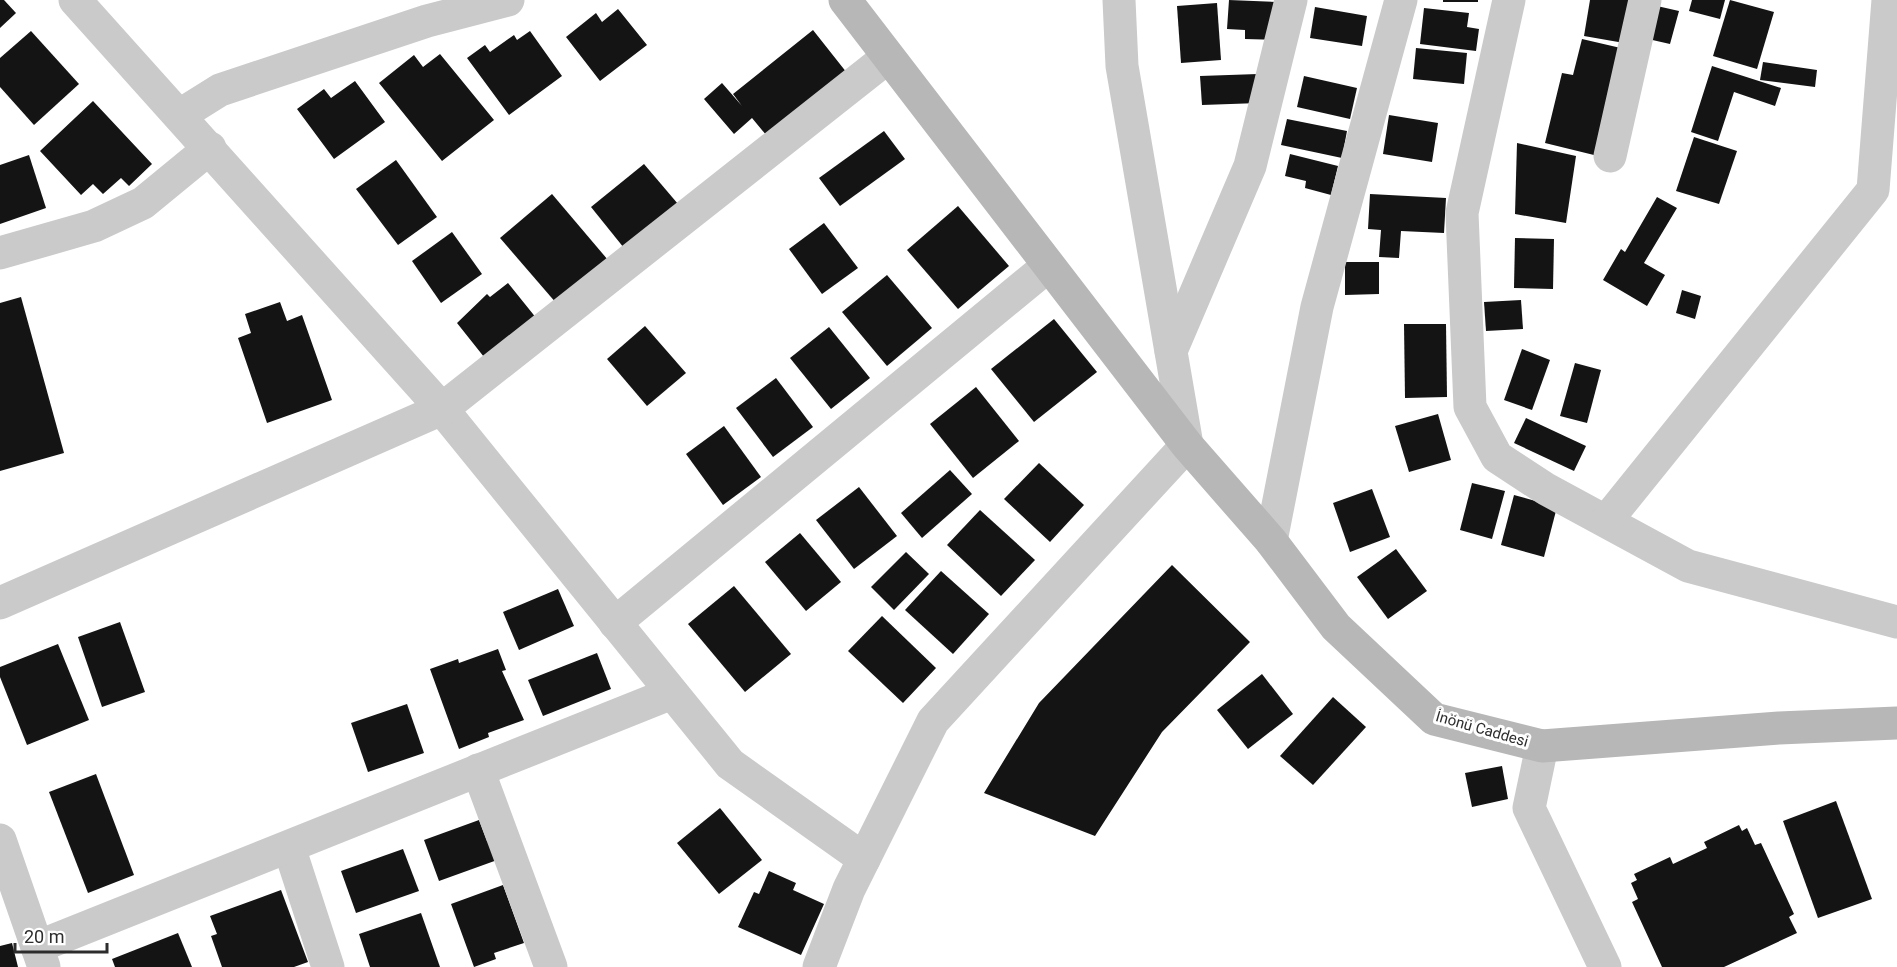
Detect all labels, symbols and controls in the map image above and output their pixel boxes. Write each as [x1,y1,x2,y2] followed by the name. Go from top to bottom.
[1434,707,1530,751] street label: İnönü Caddesi
[15,916,106,954] scale bar
[24,926,64,947] text: 20 m

